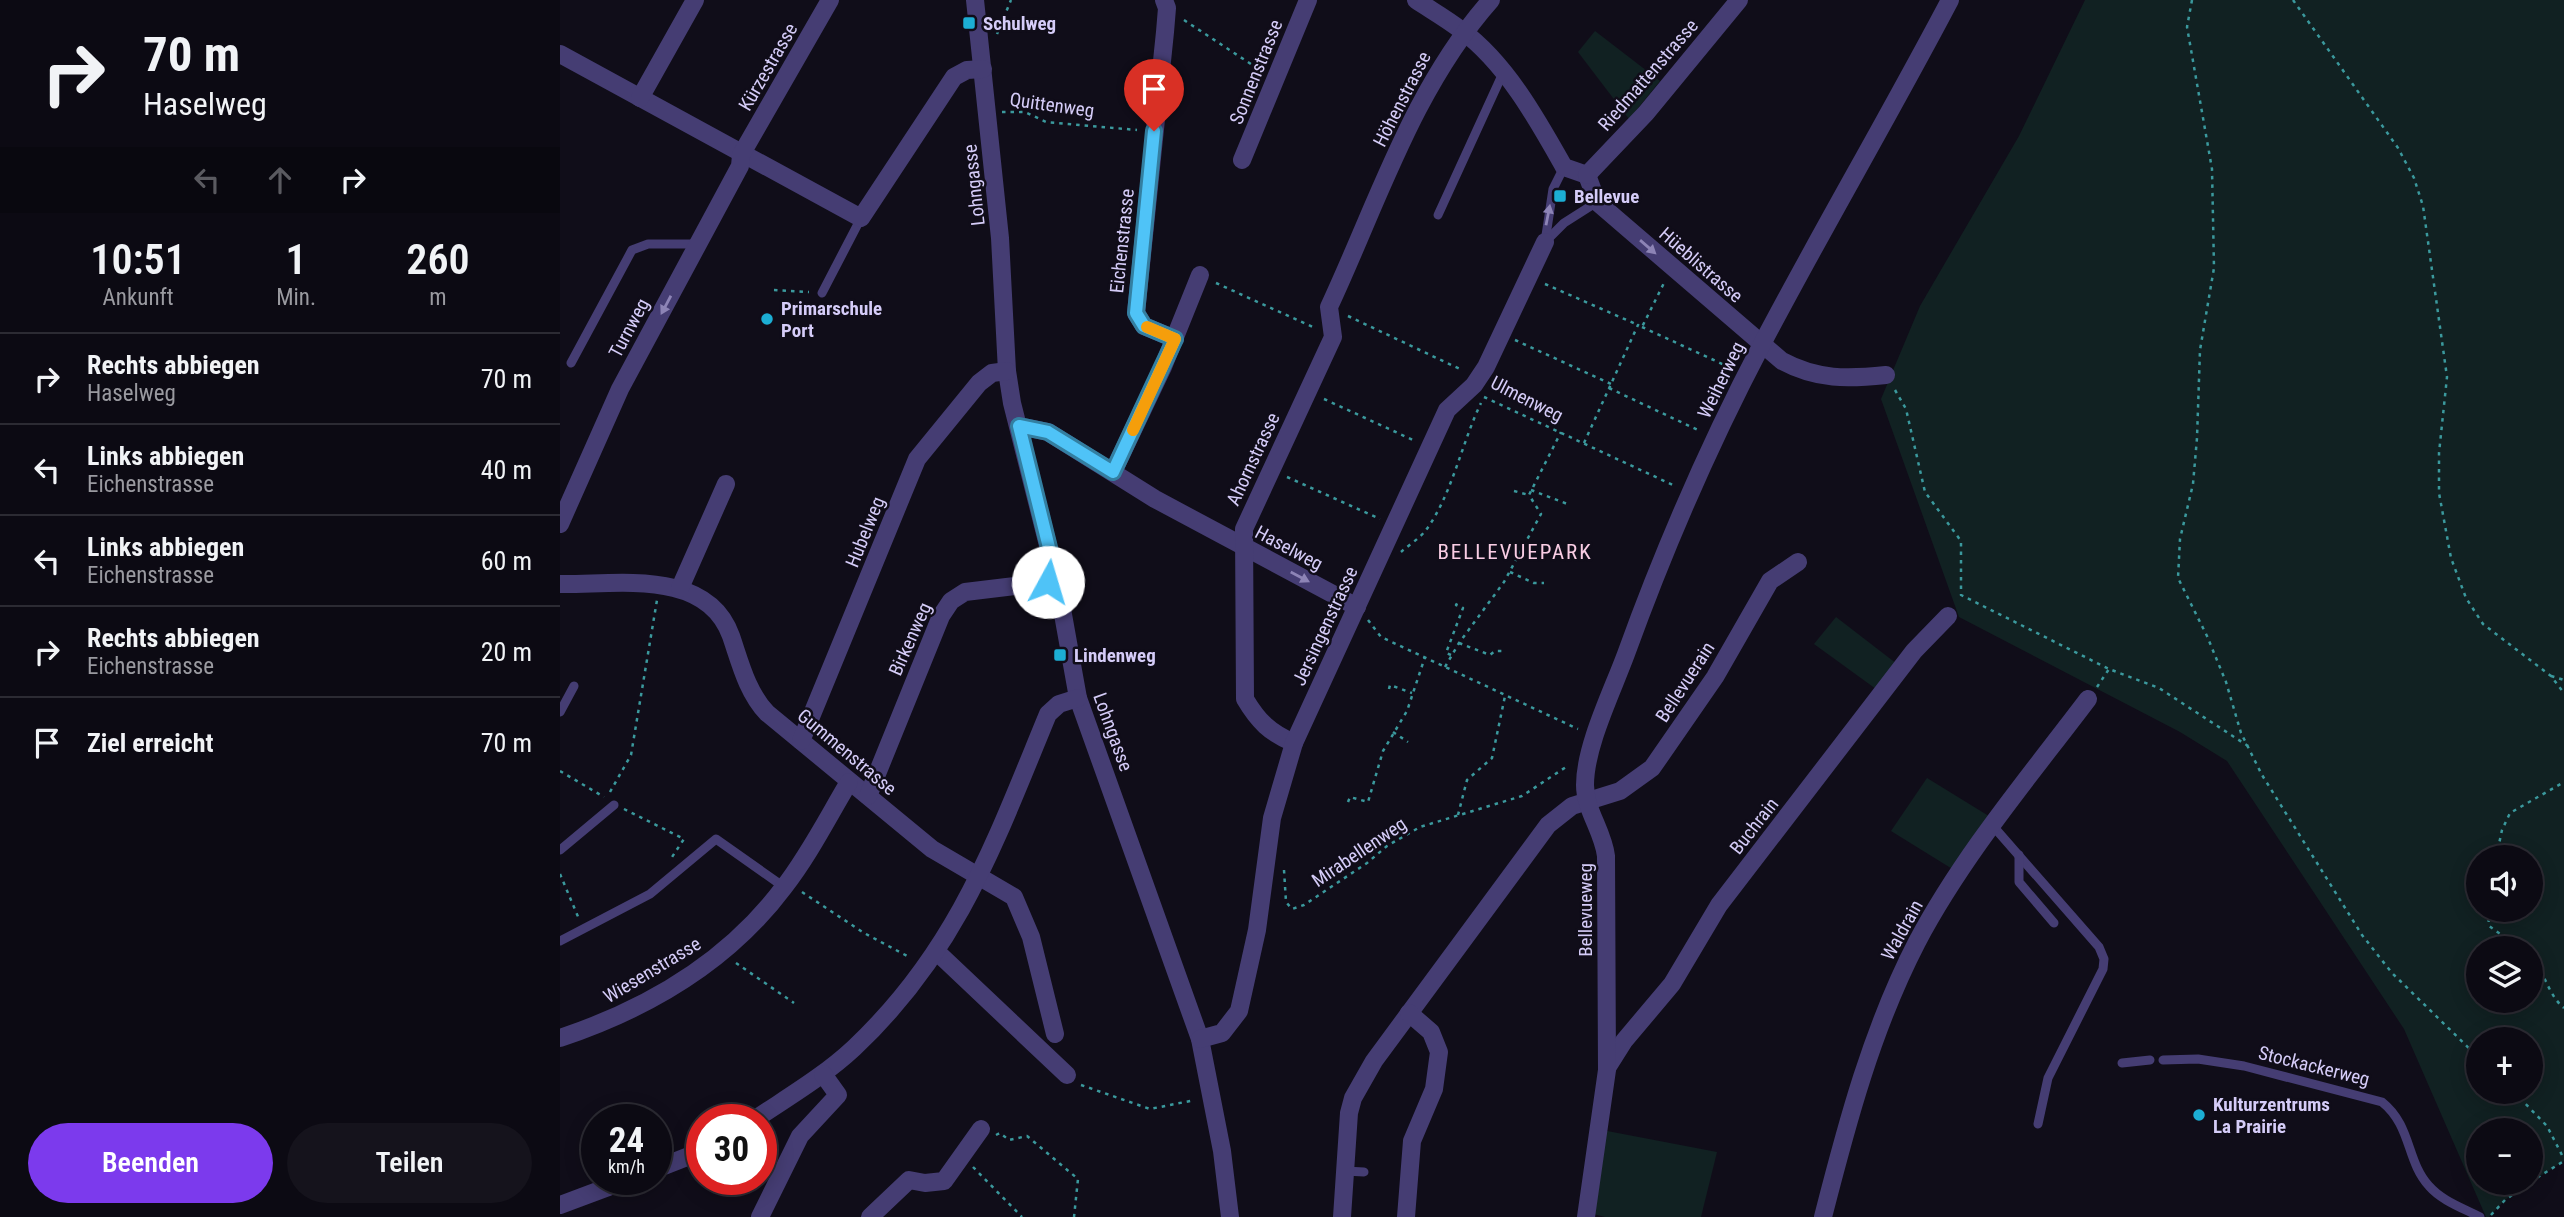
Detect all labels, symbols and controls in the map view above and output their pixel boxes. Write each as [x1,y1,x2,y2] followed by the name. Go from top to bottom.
[983,12,1056,35] place label: Schulweg
[1593,14,1703,136] street label: Riedmattenstrasse
[961,15,977,31] marker: Schulweg
[1225,16,1287,128] street label: Sonnenstrasse
[734,19,802,115] street label: Kürzestrasse
[143,26,240,83] text: 70 m
[28,28,119,119] icon: right
[1368,48,1436,150] street label: Höhenstrasse
[1124,59,1184,131] pin
[1135,70,1173,108] icon: arrive
[143,85,267,123] text: Haselweg
[1008,88,1096,122] street label: Quittenweg
[958,143,990,227] street label: Lohngasse
[188,161,226,199] icon: left
[261,161,299,199] icon: ahead
[334,161,372,199] icon: right
[1574,185,1639,208] place label: Bellevue
[1105,188,1139,294] street label: Eichenstrasse
[1552,188,1568,204] marker: Bellevue
[1543,204,1554,226] one-way arrow
[1655,223,1747,308] street label: Hüeblistrasse
[90,235,186,284] text: 10:51
[286,235,307,284] text: 1
[406,235,470,284] text: 260
[1639,239,1657,255] one-way arrow
[103,284,174,311] text: Ankunft
[276,284,316,311] text: Min.
[429,284,447,311] text: m
[604,294,654,362] street label: Turnweg
[660,295,672,315] one-way arrow
[781,297,882,342] place label: Primarschule Port
[759,311,775,327] marker: Primarschule Port
[1693,338,1749,422] street label: Weiherweg
[87,350,260,380] text: Rechts abbiegen
[28,360,66,398] icon: right
[481,364,532,394] text: 70 m
[1487,371,1567,427] street label: Ulmenweg
[87,380,176,407] text: Haselweg
[1222,409,1285,509] street label: Ahornstrasse
[87,441,244,471] text: Links abbiegen
[28,451,66,489] icon: left
[481,455,532,485] text: 40 m
[87,471,214,498] text: Eichenstrasse
[840,493,890,571] street label: Hubelweg
[1251,521,1327,575] street label: Haselweg
[87,532,244,562] text: Links abbiegen
[1437,540,1593,564] district label: BELLEVUEPARK
[28,542,66,580] icon: left
[1011,545,1085,619] position arrow
[481,546,532,576] text: 60 m
[87,562,214,589] text: Eichenstrasse
[1287,563,1363,689] street label: Jersingenstrasse
[1290,572,1310,583] one-way arrow
[884,599,936,679] street label: Birkenweg
[87,623,260,653] text: Rechts abbiegen
[28,633,66,671] icon: right
[481,637,532,667] text: 20 m
[1651,638,1719,726] street label: Bellevuerain
[1074,644,1156,667] place label: Lindenweg
[1052,647,1068,663] marker: Lindenweg
[87,653,214,680] text: Eichenstrasse
[1088,690,1138,774] street label: Lohngasse
[793,704,901,800] street label: Gummenstrasse
[28,724,66,762] icon: arrive
[87,728,213,758] text: Ziel erreicht
[481,728,532,758] text: 70 m
[1725,793,1783,859] street label: Buchrain
[1307,812,1411,892] street label: Mirabellenweg
[2466,845,2543,1195] map controls
[2466,845,2543,922] button: sound
[1574,863,1597,957] street label: Bellevueweg
[1876,896,1928,964] street label: Waldrain
[599,932,705,1008] street label: Wiesenstrasse
[2466,936,2543,1013] button: layers
[2466,1027,2543,1104] button: +
[2256,1041,2372,1091] street label: Stockackerweg
[2213,1093,2330,1138] place label: Kulturzentrums La Prairie
[686,1104,777,1195] speed limit sign: 30
[2191,1107,2207,1123] marker: Kulturzentrums La Prairie
[2466,1118,2543,1195] button: −
[609,1120,644,1161] text: 24
[28,1123,273,1203] button: Beenden
[287,1123,532,1203] button: Teilen
[608,1156,645,1177] text: km/h

